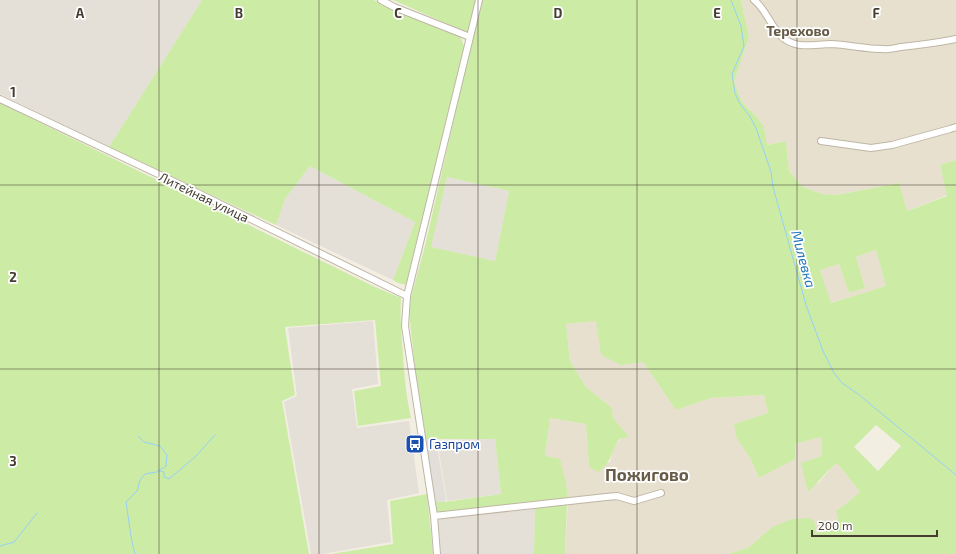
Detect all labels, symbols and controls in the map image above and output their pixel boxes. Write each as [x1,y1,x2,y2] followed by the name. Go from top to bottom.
[76,5,85,21] text: A
[235,5,243,21] text: B
[394,5,402,21] text: C
[554,5,563,21] text: D
[713,5,721,21] text: E
[872,5,880,21] text: F
[766,22,830,39] district label: Терехово
[10,84,16,100] text: 1
[156,168,252,226] street label: Литейная улица
[788,228,820,290] water label: Милевка
[9,269,17,285] text: 2
[404,433,426,455] bus stop icon: Газпром
[429,436,480,452] place label: Газпром
[9,453,17,469] text: 3
[605,464,689,484] district label: Пожигово
[812,512,937,538] scale bar
[818,518,852,532] text: 200 m

